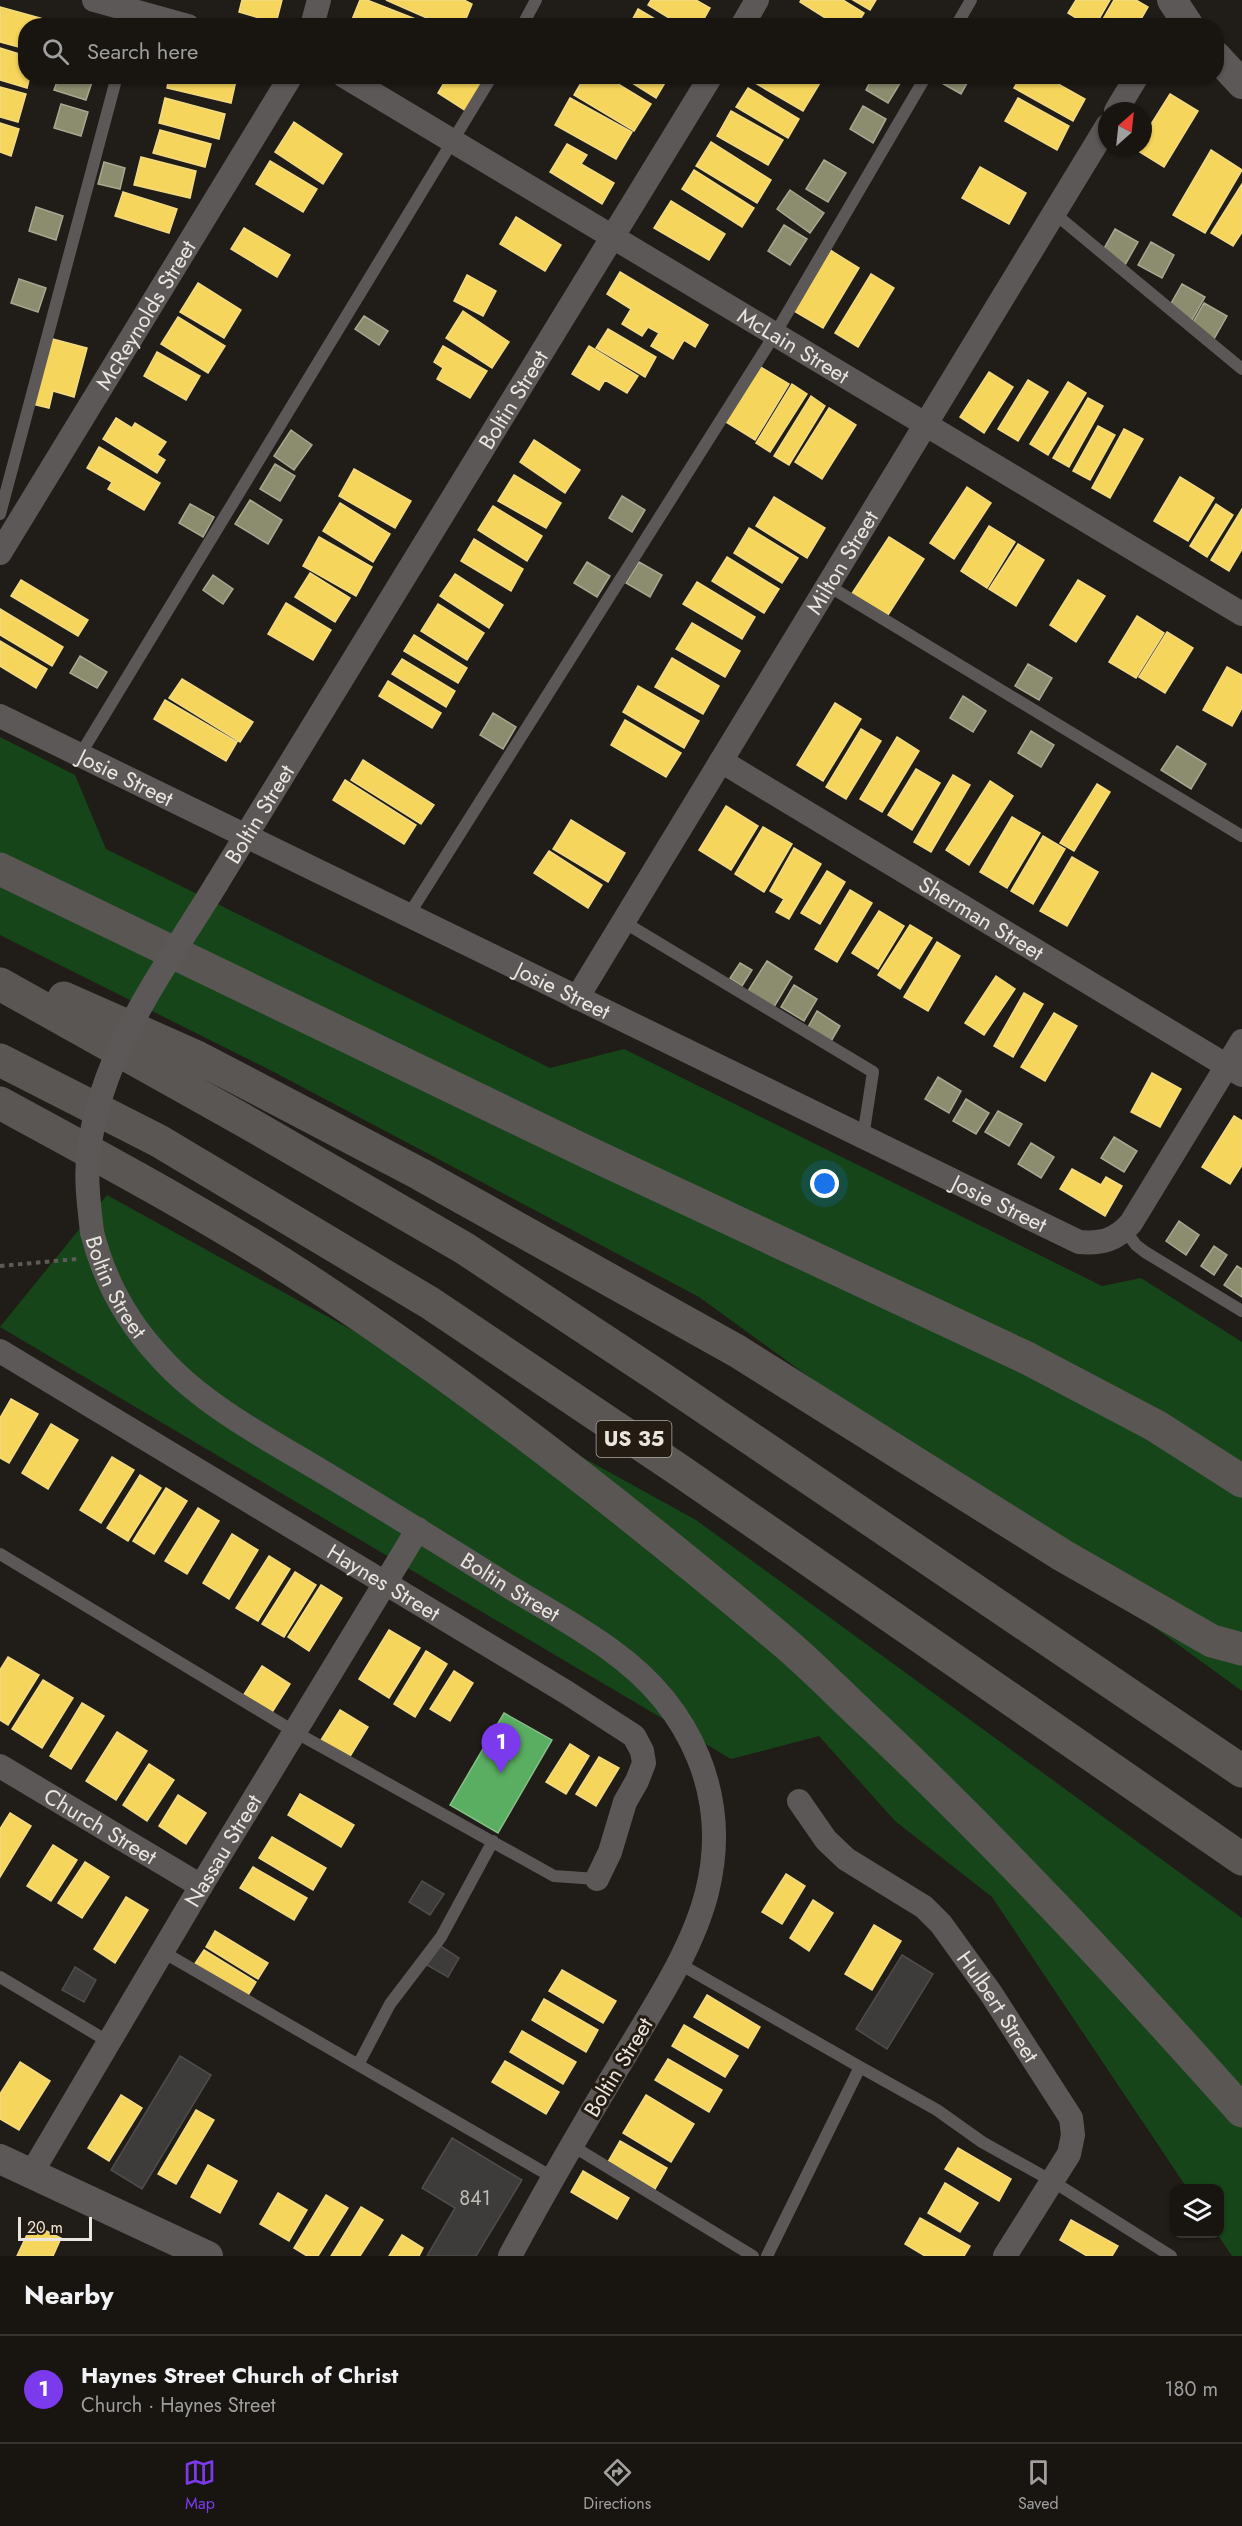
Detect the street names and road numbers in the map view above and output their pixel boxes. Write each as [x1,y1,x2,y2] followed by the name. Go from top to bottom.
[87,233,204,396] street label: McReynolds Street
[732,299,856,392] street label: McLain Street
[470,343,556,455] street label: Boltin Street
[798,503,886,620] street label: Milton Street
[70,739,180,814] street label: Josie Street
[217,758,302,870] street label: Boltin Street
[913,868,1051,968] street label: Sherman Street
[507,952,616,1027] street label: Josie Street
[944,1165,1053,1240] street label: Josie Street
[78,1232,155,1346] street label: Boltin Street
[596,1421,672,1457] road number: US 35
[321,1536,447,1629] street label: Haynes Street
[455,1544,567,1630] street label: Boltin Street
[38,1780,164,1873] street label: Church Street
[176,1787,270,1913] street label: Nassau Street
[949,1944,1047,2069] street label: Hulbert Street
[576,2011,661,2123] street label: Boltin Street

